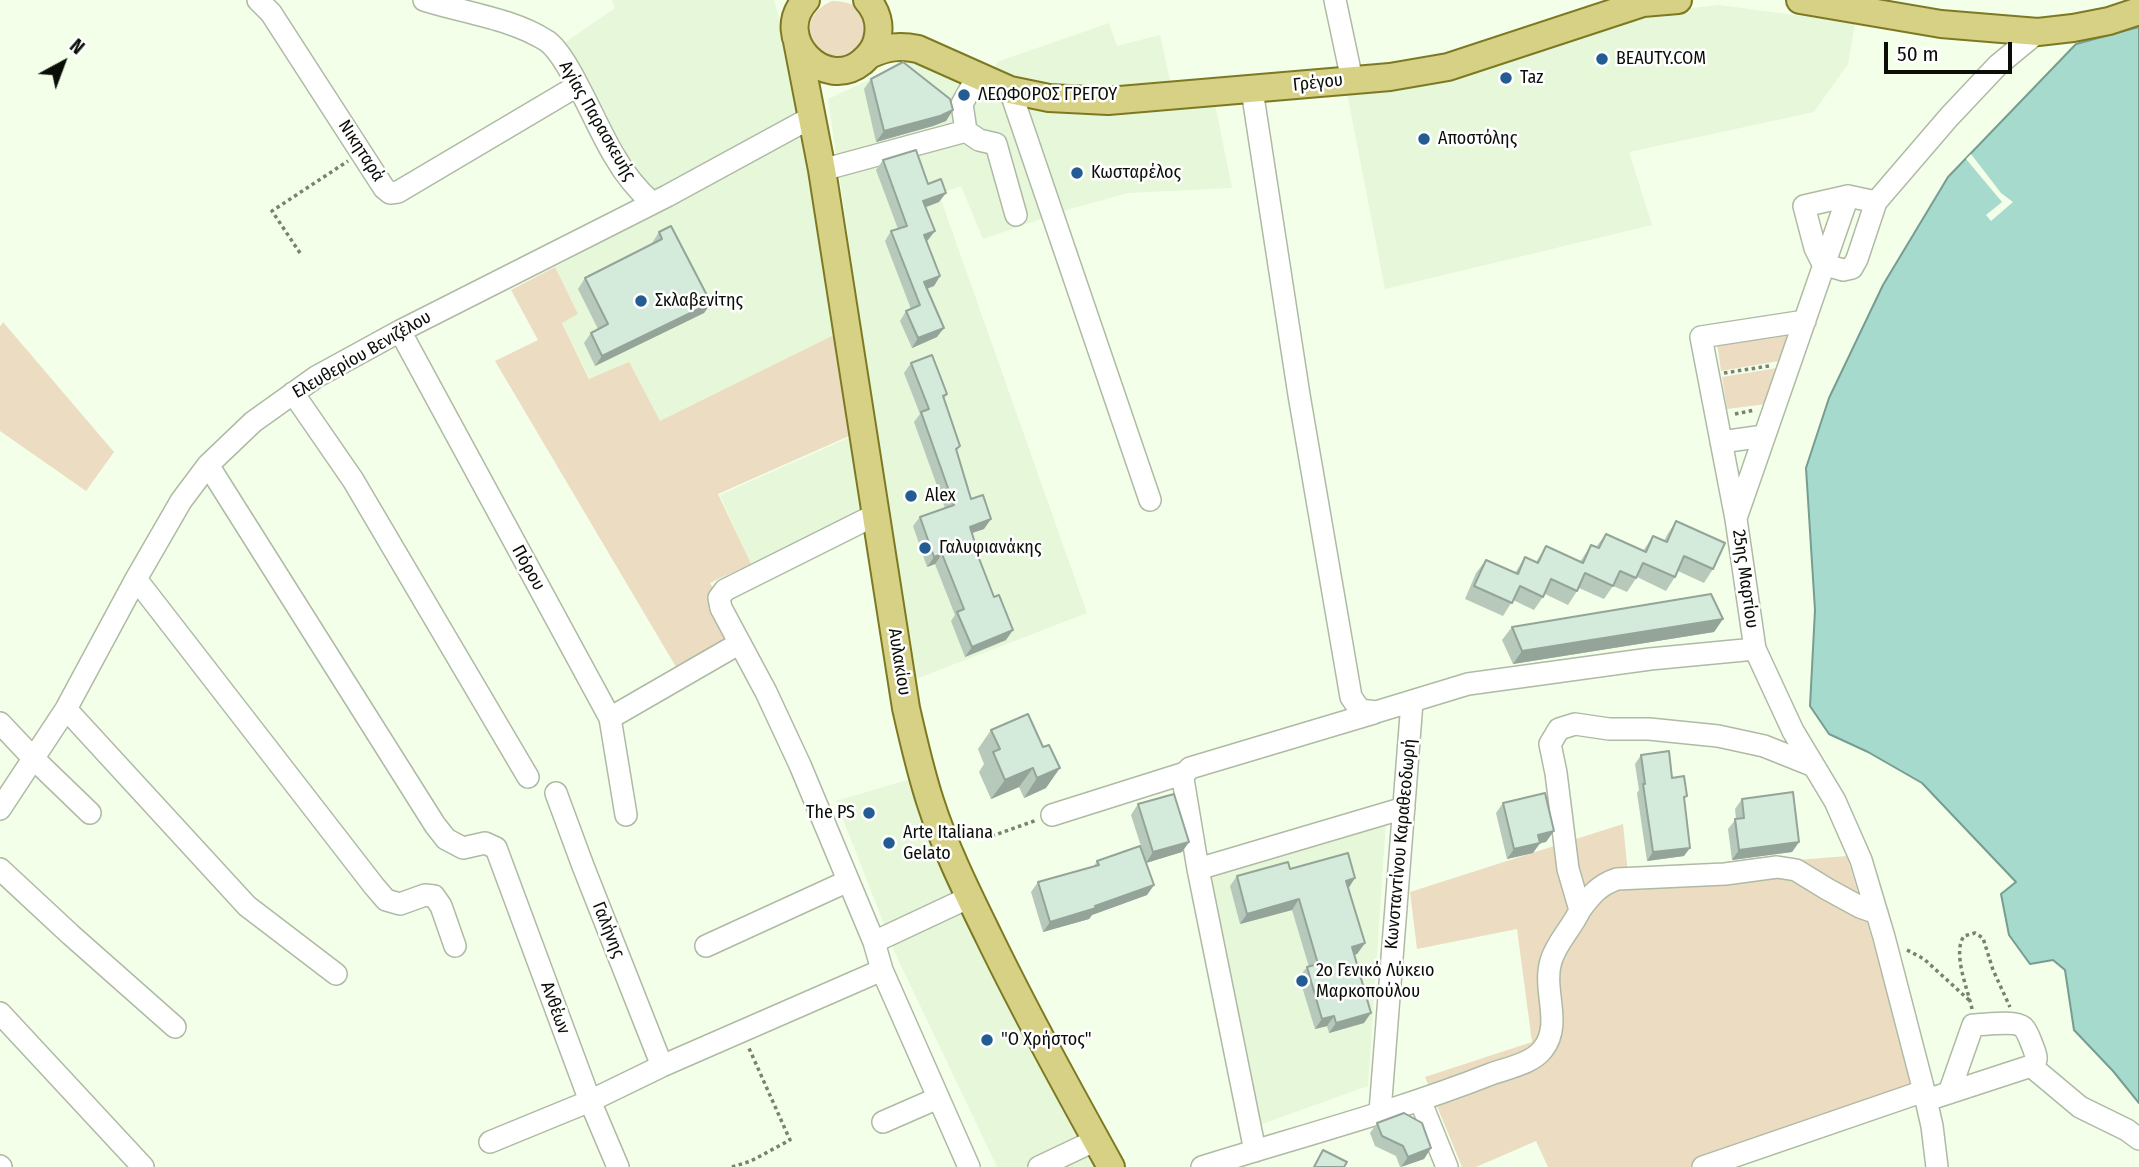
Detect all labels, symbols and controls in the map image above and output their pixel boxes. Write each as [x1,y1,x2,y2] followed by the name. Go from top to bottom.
[28,28,98,98] north arrow
[1887,28,2015,72] scale bar
[65,34,89,59] text: N
[1897,41,1939,67] text: 50 m
[1616,48,1706,70] place label: BEAUTY.COM
[1594,51,1610,67] marker: BEAUTY.COM
[554,57,640,185] street label: Αγίας Παρασκευής
[1520,67,1543,89] place label: Taz
[1292,70,1344,96] street label: Γρέγου
[1498,70,1514,86] marker: Taz
[978,84,1117,106] place label: ΛΕΩΦΟΡΟΣ ΓΡΕΓΟΥ
[956,87,972,103] marker: ΛΕΩΦΟΡΟΣ ΓΡΕΓΟΥ
[333,116,389,186] street label: Νικηταρά
[1438,128,1517,150] place label: Αποστόλης
[1416,131,1432,147] marker: Αποστόλης
[1091,162,1181,184] place label: Κωσταρέλος
[1069,165,1085,181] marker: Κωσταρέλος
[655,290,743,312] place label: Σκλαβενίτης
[633,293,649,309] marker: Σκλαβενίτης
[289,306,435,404] street label: Ελευθερίου Βενιζέλου
[925,485,956,507] place label: Alex
[903,488,919,504] marker: Alex
[1727,528,1763,630] street label: 25ης Μαρτίου
[939,537,1041,559] place label: Γαλυφιανάκης
[917,540,933,556] marker: Γαλυφιανάκης
[507,542,549,594] street label: Πόρου
[883,627,915,697] street label: Αυλακίου
[1381,738,1421,950] street label: Κωνσταντίνου Καραθεοδωρή
[806,802,855,824] place label: The PS
[861,805,877,821] marker: The PS
[903,822,993,864] place label: Arte Italiana Gelato
[881,835,897,851] marker: Arte Italiana Gelato
[587,899,629,961] street label: Γαλήνης
[1316,960,1435,1002] place label: 2ο Γενικό Λύκειο Μαρκοπούλου
[1294,973,1310,989] marker: 2ο Γενικό Λύκειο Μαρκοπούλου
[536,979,574,1037] street label: Ανθέων
[1001,1029,1092,1051] place label: "Ο Χρήστος"
[979,1032,995,1048] marker: "Ο Χρήστος"

